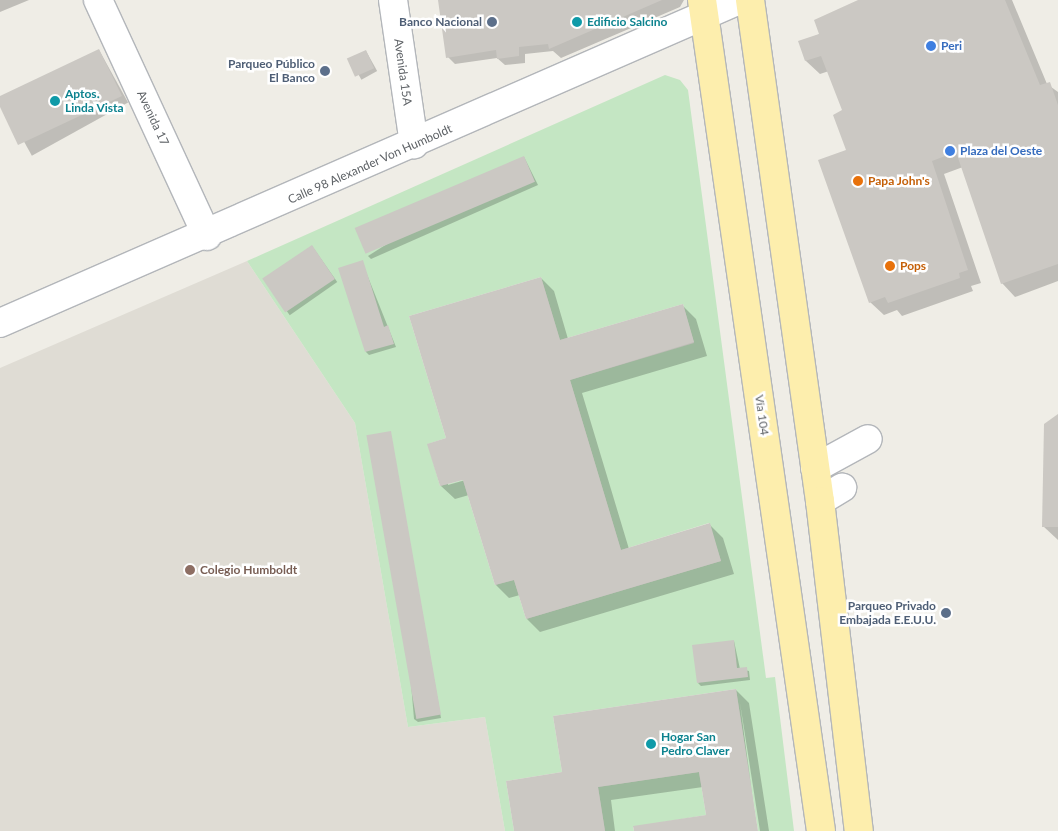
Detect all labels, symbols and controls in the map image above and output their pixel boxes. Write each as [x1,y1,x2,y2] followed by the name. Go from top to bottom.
[399,15,482,29] place label: Banco Nacional
[587,15,667,29] place label: Edificio Salcino
[486,16,498,28] marker: Banco Nacional
[571,16,583,28] marker: Edificio Salcino
[391,38,415,106] street label: Avenida 15A
[941,39,962,53] place label: Peri
[925,40,937,52] marker: Peri
[228,57,315,85] place label: Parqueo Público El Banco
[319,65,331,77] marker: Parqueo Público El Banco
[65,87,124,115] place label: Aptos. Linda Vista
[134,88,172,148] street label: Avenida 17
[49,95,61,107] marker: Aptos. Linda Vista
[285,121,455,207] street label: Calle 98 Alexander Von Humboldt
[960,144,1042,158] place label: Plaza del Oeste
[944,145,956,157] marker: Plaza del Oeste
[868,174,930,188] place label: Papa John's
[852,175,864,187] marker: Papa John's
[900,259,926,273] place label: Pops
[884,260,896,272] marker: Pops
[752,394,772,436] street label: Vía 104
[200,563,297,577] place label: Colegio Humboldt
[184,564,196,576] marker: Colegio Humboldt
[839,599,936,627] place label: Parqueo Privado Embajada E.E.U.U.
[940,607,952,619] marker: Parqueo Privado Embajada E.E.U.U.
[661,730,729,758] place label: Hogar San Pedro Claver
[645,738,657,750] marker: Hogar San Pedro Claver

